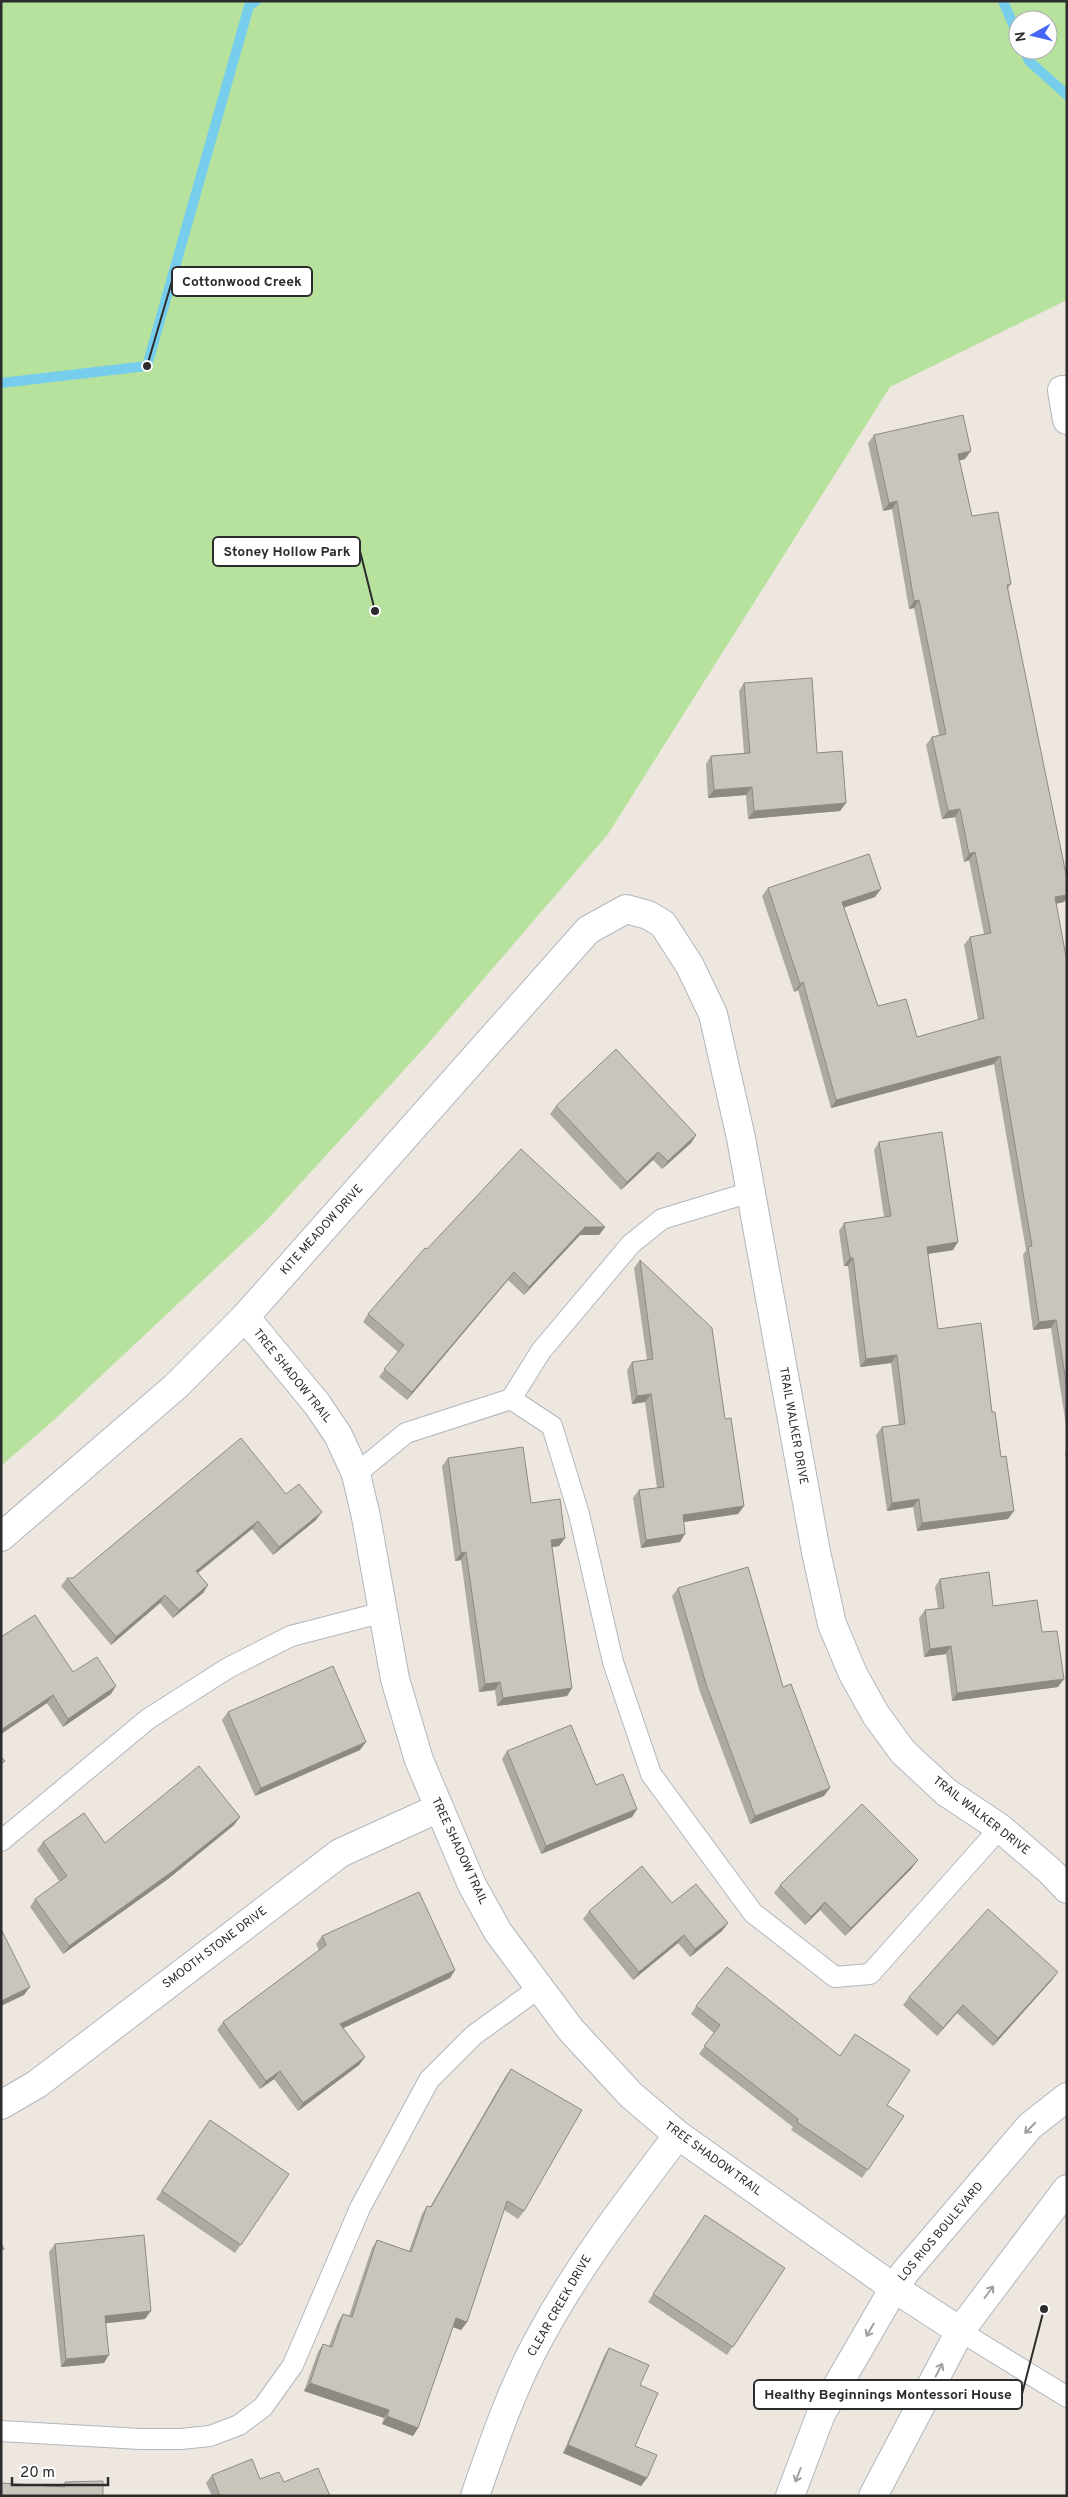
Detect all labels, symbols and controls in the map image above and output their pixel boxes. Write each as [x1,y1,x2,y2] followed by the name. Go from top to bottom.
[1008,10,1058,60] north arrow
[1012,30,1031,43] text: N
[172,267,312,296] callout: Cottonwood Creek
[182,274,302,291] text: Cottonwood Creek
[213,537,360,566] callout: Stoney Hollow Park
[223,544,351,561] text: Stoney Hollow Park
[277,1181,367,1279] street label: KITE MEADOW DRIVE
[249,1326,335,1427] street label: TREE SHADOW TRAIL
[775,1366,811,1486] street label: TRAIL WALKER DRIVE
[929,1773,1033,1859] street label: TRAIL WALKER DRIVE
[427,1795,491,1908] street label: TREE SHADOW TRAIL
[160,1903,270,1993] street label: SMOOTH STONE DRIVE
[661,2118,765,2200] street label: TREE SHADOW TRAIL
[1023,2122,1036,2134] one-way arrow
[895,2179,987,2285] street label: LOS RIOS BOULEVARD
[524,2252,596,2360] street label: CLEAR CREEK DRIVE
[984,2286,995,2299] one-way arrow
[865,2323,875,2338] one-way arrow
[935,2363,945,2377] one-way arrow
[754,2380,1022,2409] callout: Healthy Beginnings Montessori House
[764,2387,1012,2404] text: Healthy Beginnings Montessori House
[12,2454,109,2486] scale bar
[20,2464,55,2483] text: 20 m
[792,2467,802,2482] one-way arrow

